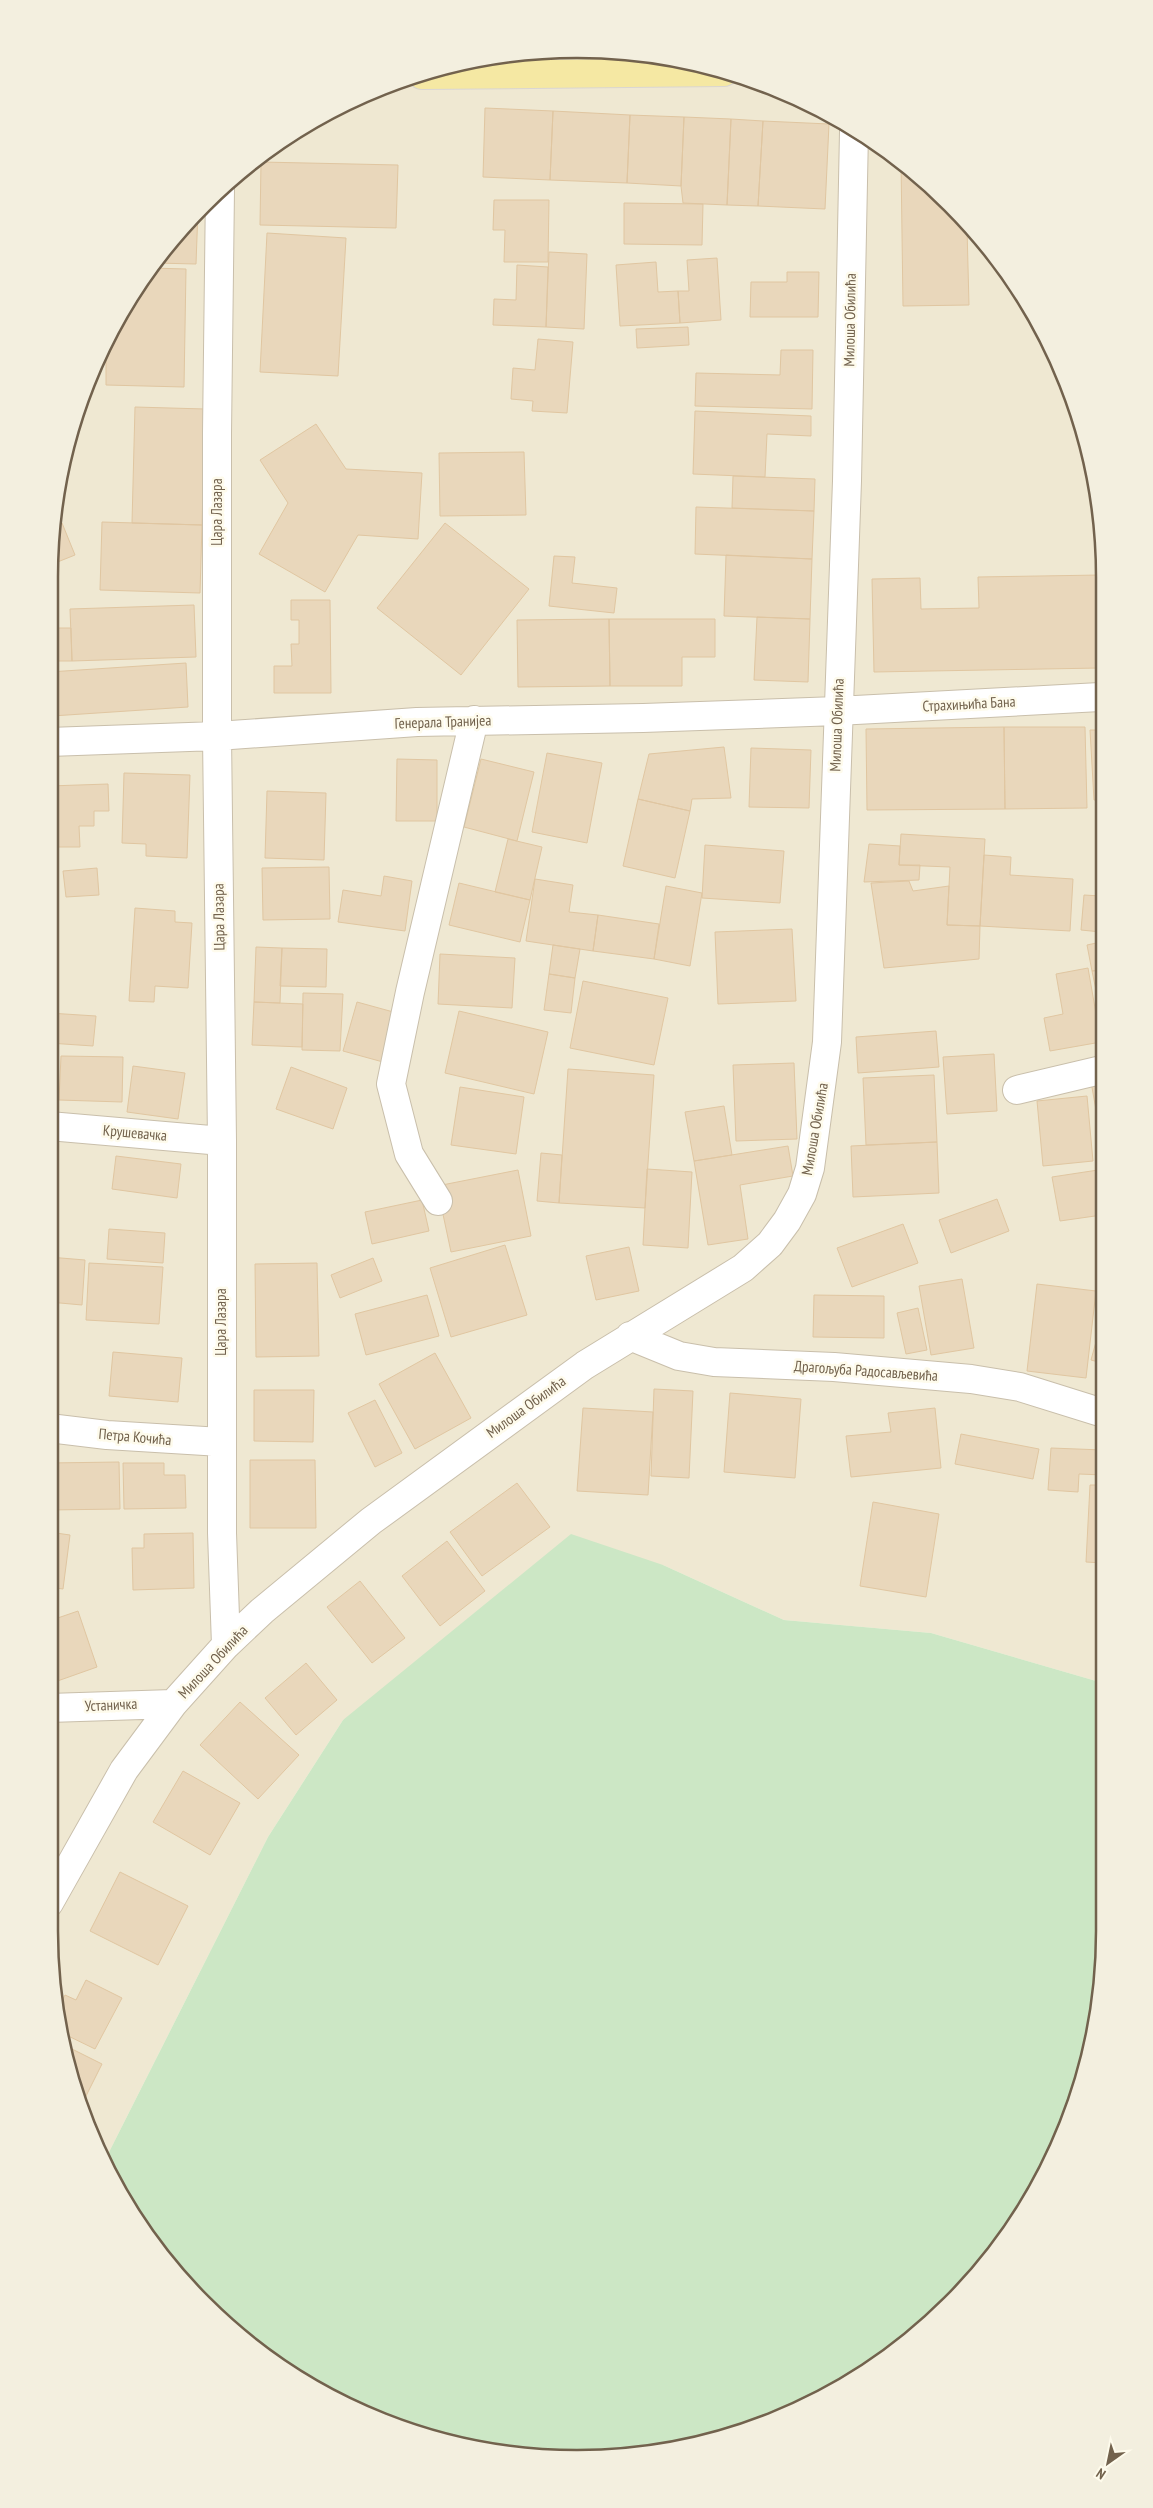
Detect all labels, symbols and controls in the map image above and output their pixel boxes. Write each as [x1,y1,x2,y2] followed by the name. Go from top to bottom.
[839,273,860,367] street label: Милоша Обилића
[207,478,226,546] street label: Цара Лазара
[825,678,848,772] street label: Милоша Обилића
[922,692,1016,715] street label: Страхињића Бана
[394,710,492,733] street label: Генерала Транијеа
[208,883,229,951] street label: Цара Лазара
[797,1081,832,1177] street label: Милоша Обилића
[102,1120,168,1145] street label: Крушевачка
[211,1288,230,1356] street label: Цара Лазара
[793,1356,939,1385] street label: Драгољуба Радосављевића
[482,1371,569,1442] street label: Милоша Обилића
[98,1424,172,1449] street label: Петра Кочића
[174,1621,251,1702] street label: Милоша Обилића
[84,1694,138,1715] street label: Устаничка
[1083,2438,1133,2488] north arrow
[1093,2464,1109,2484] text: N

